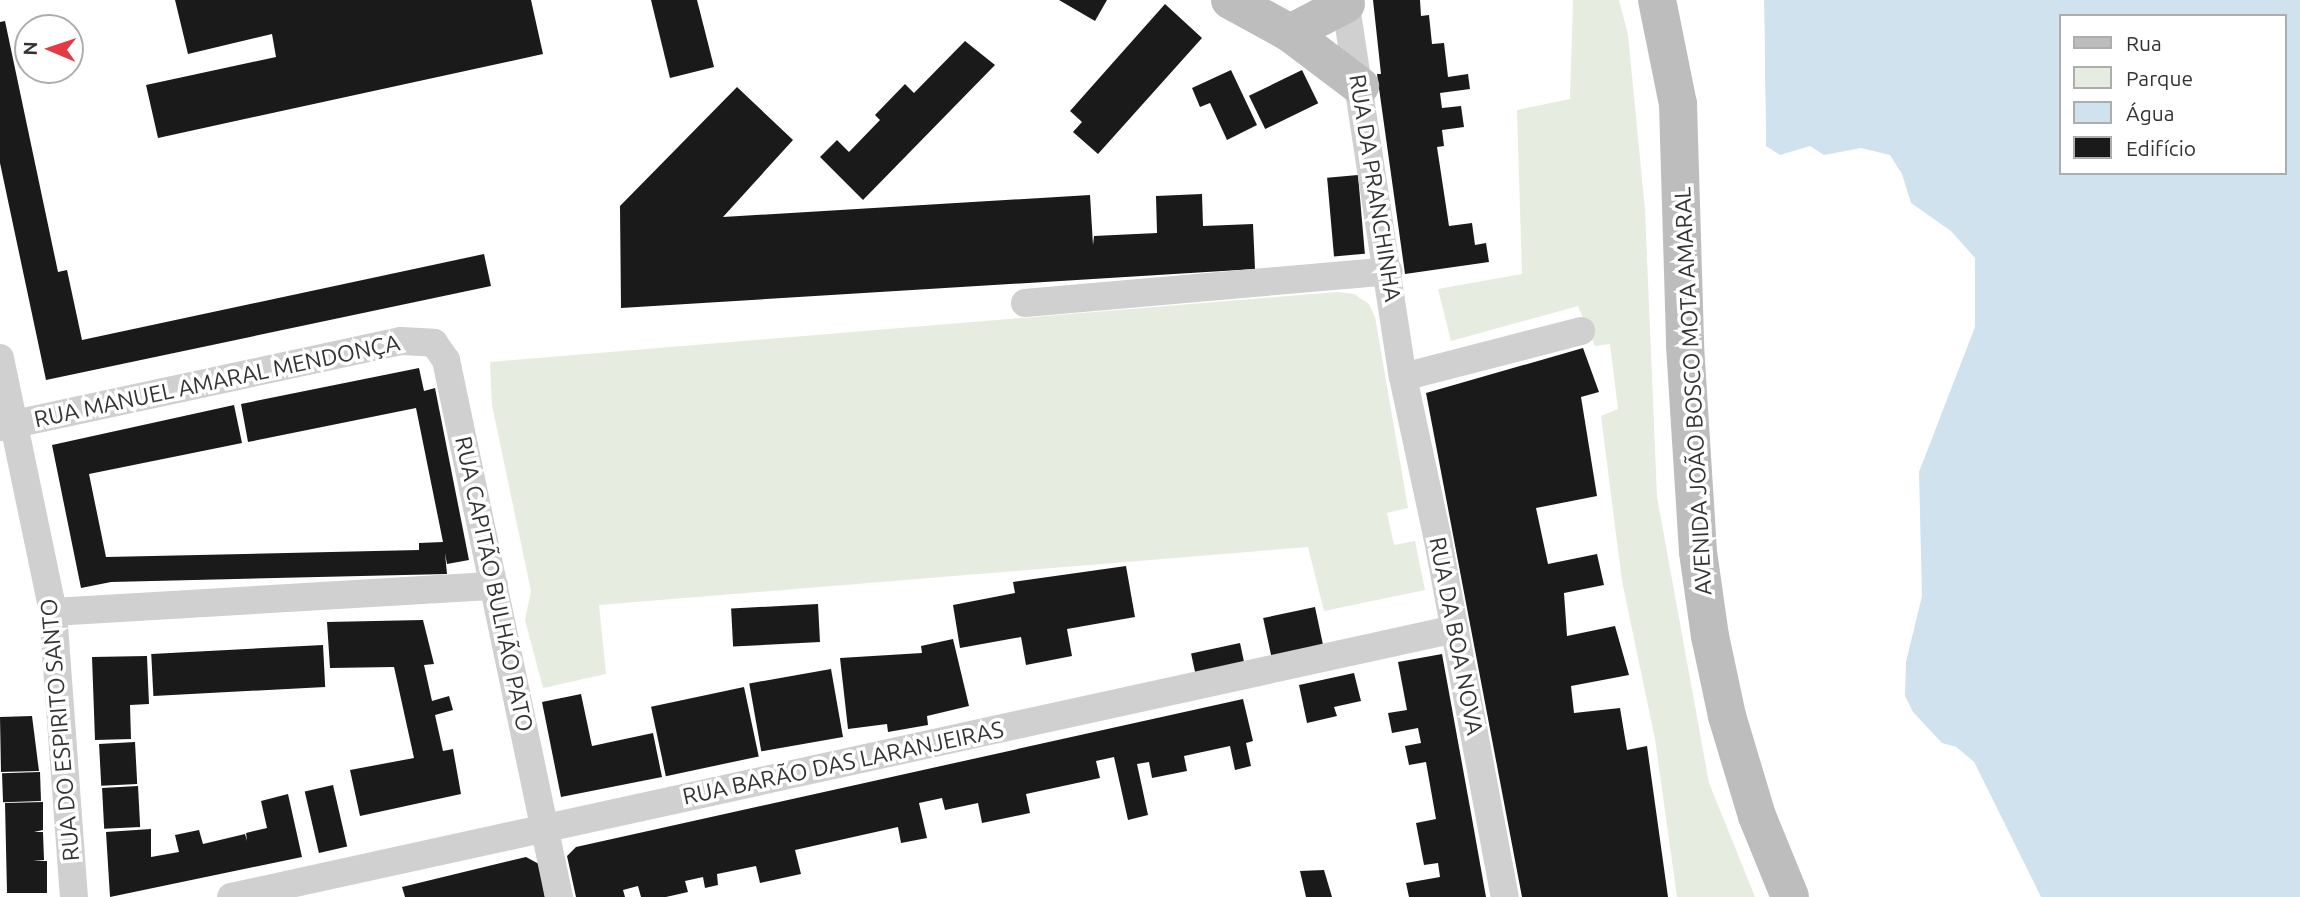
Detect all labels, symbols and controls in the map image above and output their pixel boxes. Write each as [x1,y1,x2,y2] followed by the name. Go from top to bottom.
[14,14,84,84] north arrow
[2058,14,2286,175] legend
[2126,31,2162,55] text: Rua
[19,41,41,56] text: N
[2126,66,2193,90] text: Parque
[1343,72,1407,304] street label: RUA DA PRANCHINHA
[2126,101,2175,125] text: Água
[2126,136,2196,160] text: Edifício
[1669,186,1717,596] street label: AVENIDA JOÃO BOSCO MOTA AMARAL
[32,329,402,433] street label: RUA MANUEL AMARAL MENDONÇA
[449,434,539,734] street label: RUA CAPITÃO BULHÃO PATO
[1423,535,1489,737] street label: RUA DA BOA NOVA
[35,598,85,862] street label: RUA DO ESPIRITO SANTO
[680,715,1006,811] street label: RUA BARÃO DAS LARANJEIRAS

